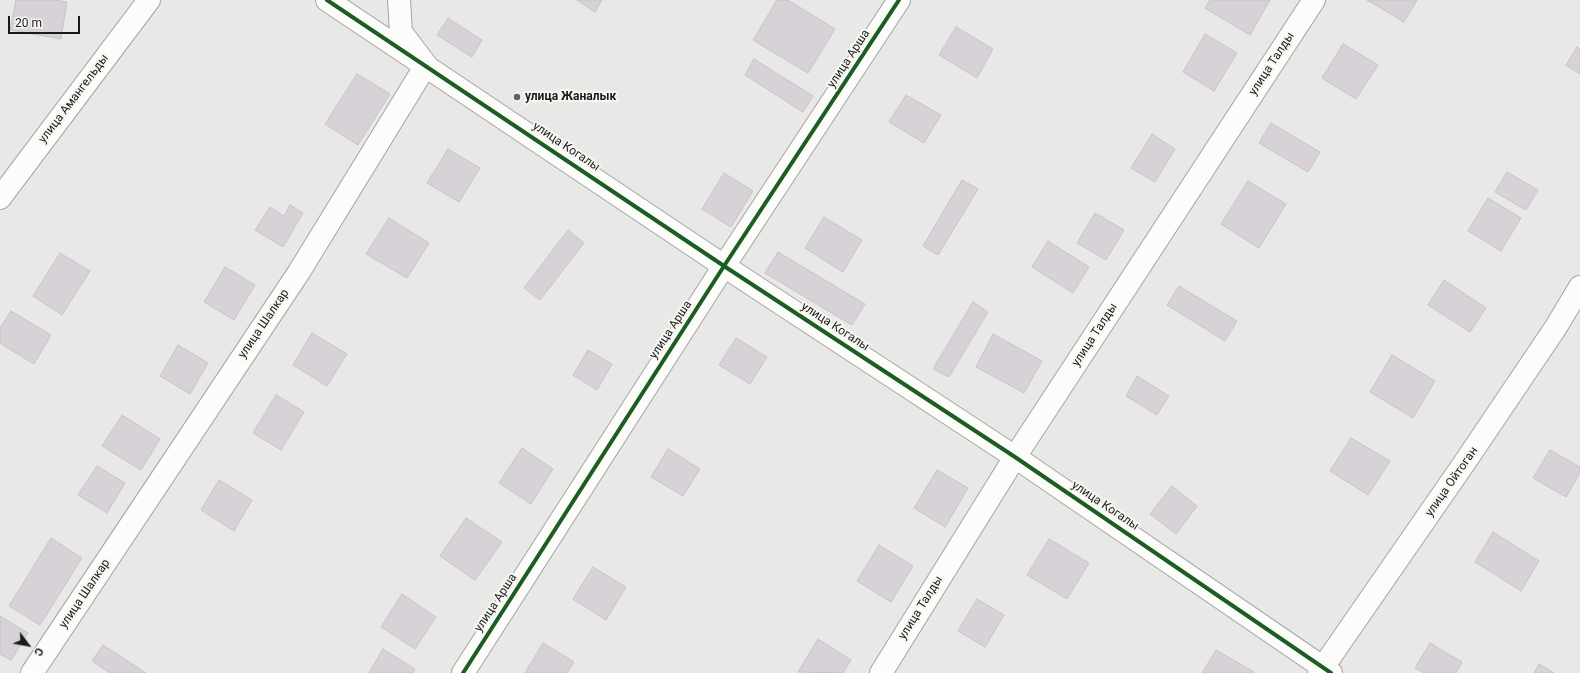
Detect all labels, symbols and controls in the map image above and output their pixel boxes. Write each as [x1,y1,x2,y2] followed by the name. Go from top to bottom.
[10,8,82,34] scale bar
[15,16,42,30] text: 20 m
[825,27,873,91] street label: улица Арша
[1246,30,1298,98] street label: улица Талды
[36,52,112,146] street label: улица Амангельды
[525,90,616,104] place label: улица Жаналык
[512,92,522,102] marker: улица Жаналык
[530,119,602,175] street label: улица Когалы
[236,287,292,361] street label: улица Шалкар
[647,298,695,362] street label: улица Арша
[798,300,872,354] street label: улица Когалы
[1069,301,1121,369] street label: улица Талды
[1423,444,1481,520] street label: улица Ойтоган
[1069,478,1141,534] street label: улица Когалы
[57,557,113,631] street label: улица Шалкар
[472,571,520,635] street label: улица Арша
[896,573,946,643] street label: улица Талды
[8,625,48,665] north arrow
[31,645,46,658] text: С

